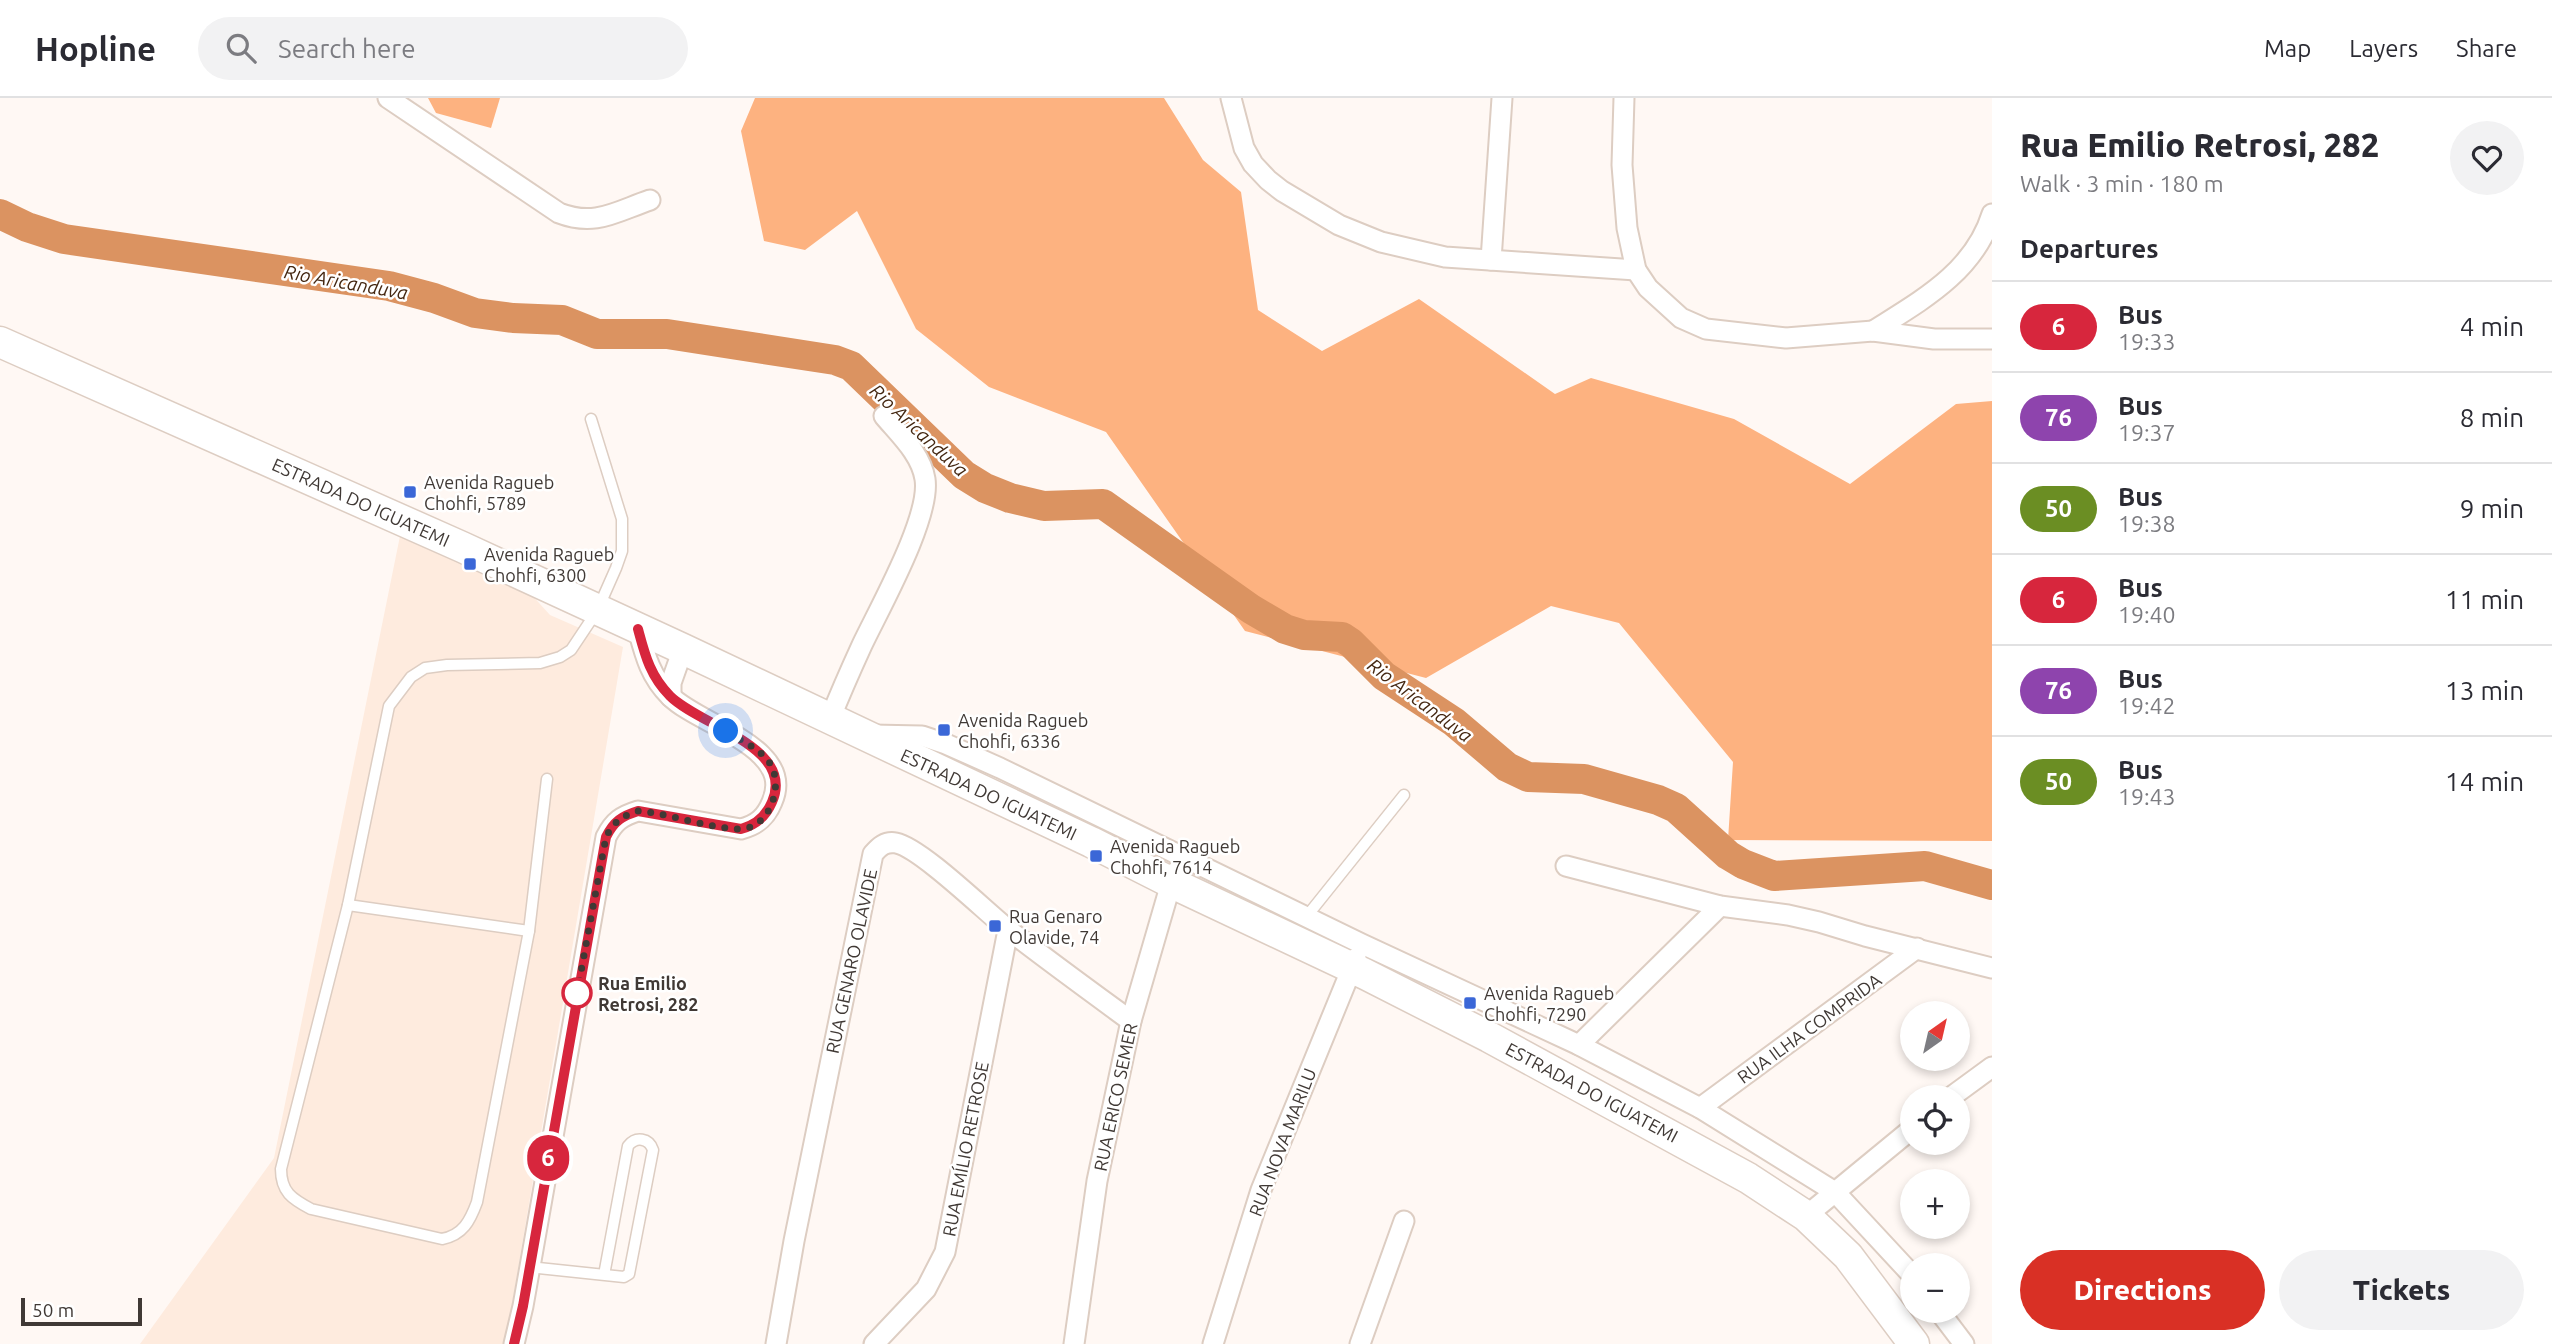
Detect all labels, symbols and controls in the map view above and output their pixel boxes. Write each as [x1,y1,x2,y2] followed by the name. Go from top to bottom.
[198,17,688,80] search box
[222,29,260,67] icon: search
[35,30,156,67] text: Hopline
[278,34,415,63] text: Search here
[2264,35,2311,62] text: Map
[2349,35,2418,62] text: Layers
[2456,35,2517,62] text: Share
[2450,121,2524,195] button: heart
[2020,126,2379,163] text: Rua Emilio Retrosi, 282
[2020,171,2224,196] text: Walk · 3 min · 180 m
[2020,234,2158,263] text: Departures
[283,260,409,304] water label: Rio Aricanduva
[2118,300,2163,329] text: Bus
[2460,312,2524,341] text: 4 min
[2052,313,2065,340] text: 6
[2118,329,2176,354] text: 19:33
[866,379,972,481] water label: Rio Aricanduva
[2118,391,2163,420] text: Bus
[2460,403,2524,432] text: 8 min
[2045,404,2072,431] text: 76
[2118,420,2176,445] text: 19:37
[269,454,453,550] street label: ESTRADA DO IGUATEMI
[424,472,554,513] place label: Avenida Ragueb Chohfi, 5789
[2118,482,2163,511] text: Bus
[402,484,418,500] marker: Avenida Ragueb Chohfi, 5789
[2460,494,2524,523] text: 9 min
[2045,495,2072,522] text: 50
[2118,511,2176,536] text: 19:38
[484,544,614,585] place label: Avenida Ragueb Chohfi, 6300
[462,556,478,572] marker: Avenida Ragueb Chohfi, 6300
[2118,573,2163,602] text: Bus
[2445,585,2524,614] text: 11 min
[2052,586,2065,613] text: 6
[2118,602,2176,627] text: 19:40
[1363,654,1477,746] water label: Rio Aricanduva
[2118,664,2163,693] text: Bus
[2445,676,2524,705] text: 13 min
[2045,677,2072,704] text: 76
[2118,693,2176,718] text: 19:42
[958,710,1088,751] place label: Avenida Ragueb Chohfi, 6336
[708,713,743,748] your location
[936,722,952,738] marker: Avenida Ragueb Chohfi, 6336
[898,744,1080,844] street label: ESTRADA DO IGUATEMI
[2118,755,2163,784] text: Bus
[2445,767,2524,796] text: 14 min
[2045,768,2072,795] text: 50
[2118,784,2176,809] text: 19:43
[1110,836,1240,877] place label: Avenida Ragueb Chohfi, 7614
[1088,848,1104,864] marker: Avenida Ragueb Chohfi, 7614
[822,867,880,1055] street label: RUA GENARO OLAVIDE
[1009,906,1103,947] place label: Rua Genaro Olavide, 74
[987,918,1003,934] marker: Rua Genaro Olavide, 74
[1733,969,1885,1087] street label: RUA ILHA COMPRIDA
[598,973,698,1014] place label: Rua Emilio Retrosi, 282
[562,978,592,1008] marker: Rua Emilio Retrosi, 282
[1484,983,1614,1024] place label: Avenida Ragueb Chohfi, 7290
[1462,995,1478,1011] marker: Avenida Ragueb Chohfi, 7290
[1900,1001,1970,1071] north arrow
[1900,1001,1970,1323] map controls
[1090,1021,1140,1173] street label: RUA ERICO SEMER
[1503,1038,1681,1146] street label: ESTRADA DO IGUATEMI
[937,1060,992,1238] street label: RUA EMÍLIO RETROSE
[1245,1065,1319,1219] street label: RUA NOVA MARILU
[1900,1085,1970,1155] button: locate
[525,1135,571,1181] line badge: 6
[541,1144,555,1171] text: 6
[1900,1169,1970,1239] button: +
[2020,1250,2265,1330] button: Directions
[2279,1250,2524,1330] button: Tickets
[1900,1253,1970,1323] button: −
[21,1295,142,1327] scale bar
[32,1299,74,1321] text: 50 m

